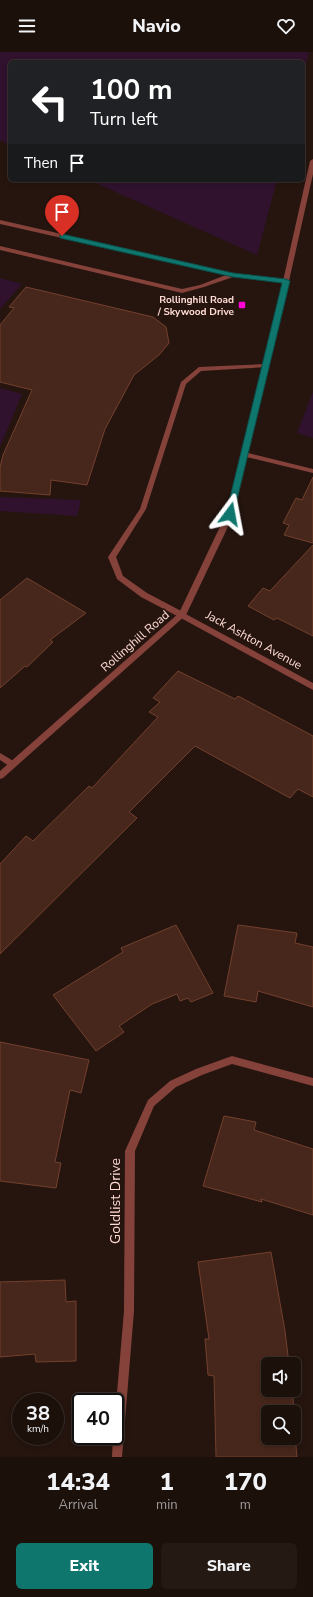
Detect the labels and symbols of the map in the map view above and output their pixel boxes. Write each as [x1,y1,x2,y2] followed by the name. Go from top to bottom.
[45,195,79,236] pin
[157,293,235,319] place label: Rollinghill Road / Skywood Drive
[237,300,247,310] marker: Rollinghill Road / Skywood Drive
[209,493,251,535] position arrow
[202,606,305,673] street label: Jack Ashton Avenue
[97,607,173,675] street label: Rollinghill Road
[106,1158,125,1244] street label: Goldlist Drive
[72,1393,124,1445] speed limit sign: 40

